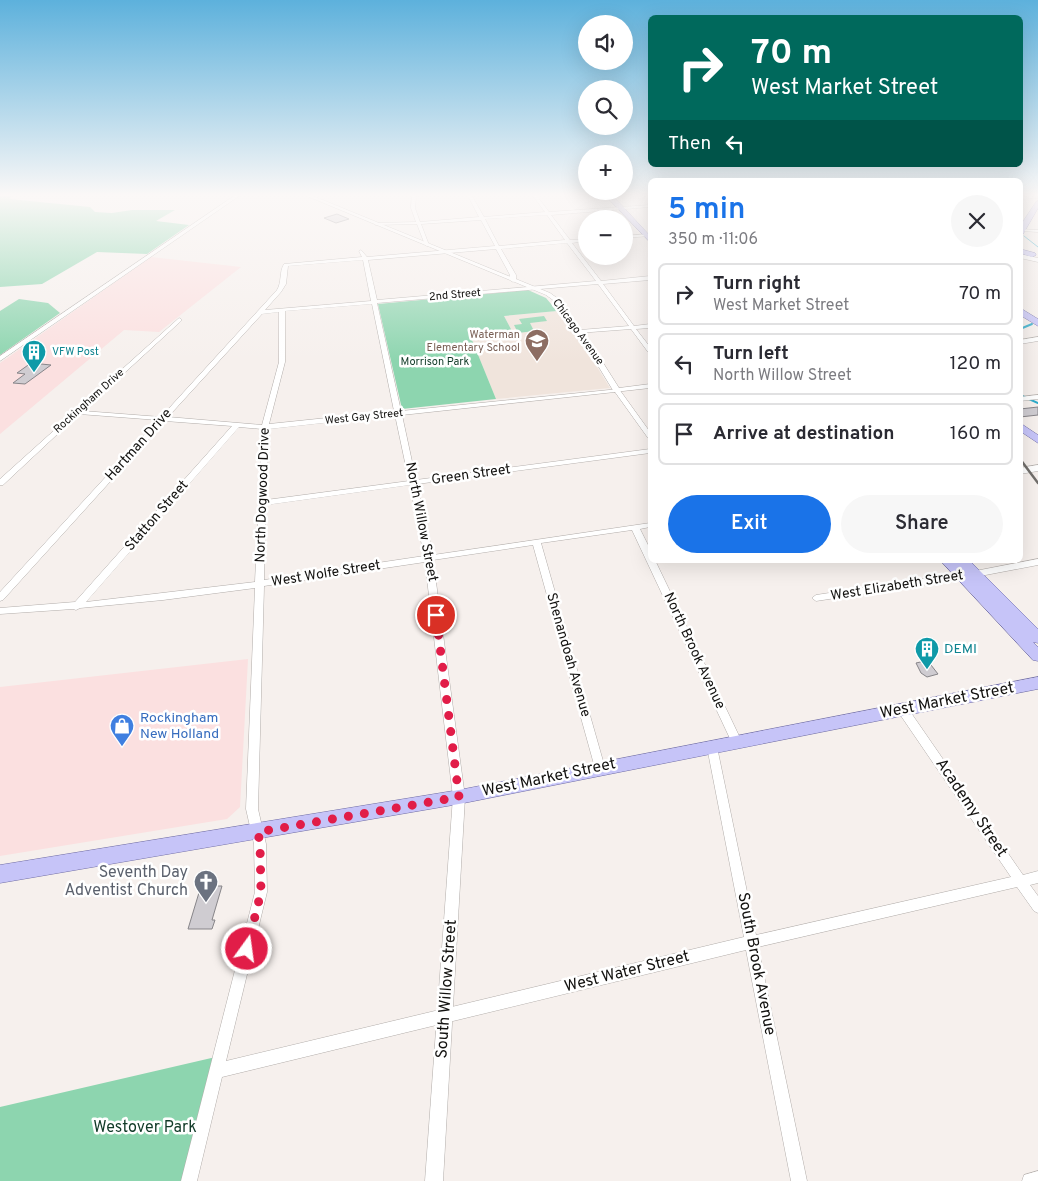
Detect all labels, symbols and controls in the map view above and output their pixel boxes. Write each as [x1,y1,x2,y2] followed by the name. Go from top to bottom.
[578,15,633,265] map controls
[578,15,633,70] button: sound
[751,32,832,76] text: 70 m
[668,35,733,100] icon: right
[751,75,938,102] text: West Market Street
[578,80,633,135] button: search
[721,130,749,158] icon: left
[668,132,711,156] text: Then
[578,145,633,200] button: +
[668,192,745,229] text: 5 min
[951,195,1003,247] button: close
[578,210,633,265] button: −
[668,230,758,250] text: 350 m · 11:06
[713,272,801,296] text: Turn right
[670,280,698,308] icon: right
[959,282,1001,306] text: 70 m
[428,286,482,304] street label: 2nd Street
[549,296,607,368] street label: Chicago Avenue
[713,296,849,316] text: West Market Street
[427,328,520,355] place label: Waterman Elementary School
[524,328,550,362] school or university icon: Waterman Elementary School
[21,339,47,373] building icon: VFW Post
[713,342,789,366] text: Turn left
[52,345,99,359] place label: VFW Post
[670,350,698,378] icon: left
[950,352,1001,376] text: 120 m
[401,355,470,369] park label: Morrison Park
[51,366,127,436] street label: Rockingham Drive
[713,366,852,386] text: North Willow Street
[102,405,176,485] street label: Hartman Drive
[324,406,404,428] street label: West Gay Street
[670,420,698,448] icon: arrive
[713,422,894,446] text: Arrive at destination
[950,422,1001,446] text: 160 m
[252,427,274,563] street label: North Dogwood Drive
[401,461,441,583] street label: North Willow Street
[430,461,512,489] street label: Green Street
[122,477,192,555] street label: Statton Street
[668,495,831,553] button: Exit
[841,495,1003,553] button: Share
[270,557,382,591] street label: West Wolfe Street
[829,567,965,605] street label: West Elizabeth Street
[660,590,728,712] street label: North Brook Avenue
[542,591,594,719] street label: Shenandoah Avenue
[415,594,457,636] pin
[422,601,450,629] icon: arrive
[914,636,940,670] building icon: DEMI
[944,641,977,658] place label: DEMI
[878,678,1016,724] street label: West Market Street
[140,710,219,743] place label: Rockingham New Holland
[109,713,135,747] shop icon: Rockingham New Holland
[480,754,618,802] street label: West Market Street
[931,755,1011,861] street label: Academy Street
[64,863,188,901] place label: Seventh Day Adventist Church
[193,869,219,903] church icon: Seventh Day Adventist Church
[732,891,780,1037] street label: South Brook Avenue
[432,919,462,1059] street label: South Willow Street
[220,922,272,974] position arrow
[562,947,692,997] street label: West Water Street
[93,1118,197,1138] park label: Westover Park

